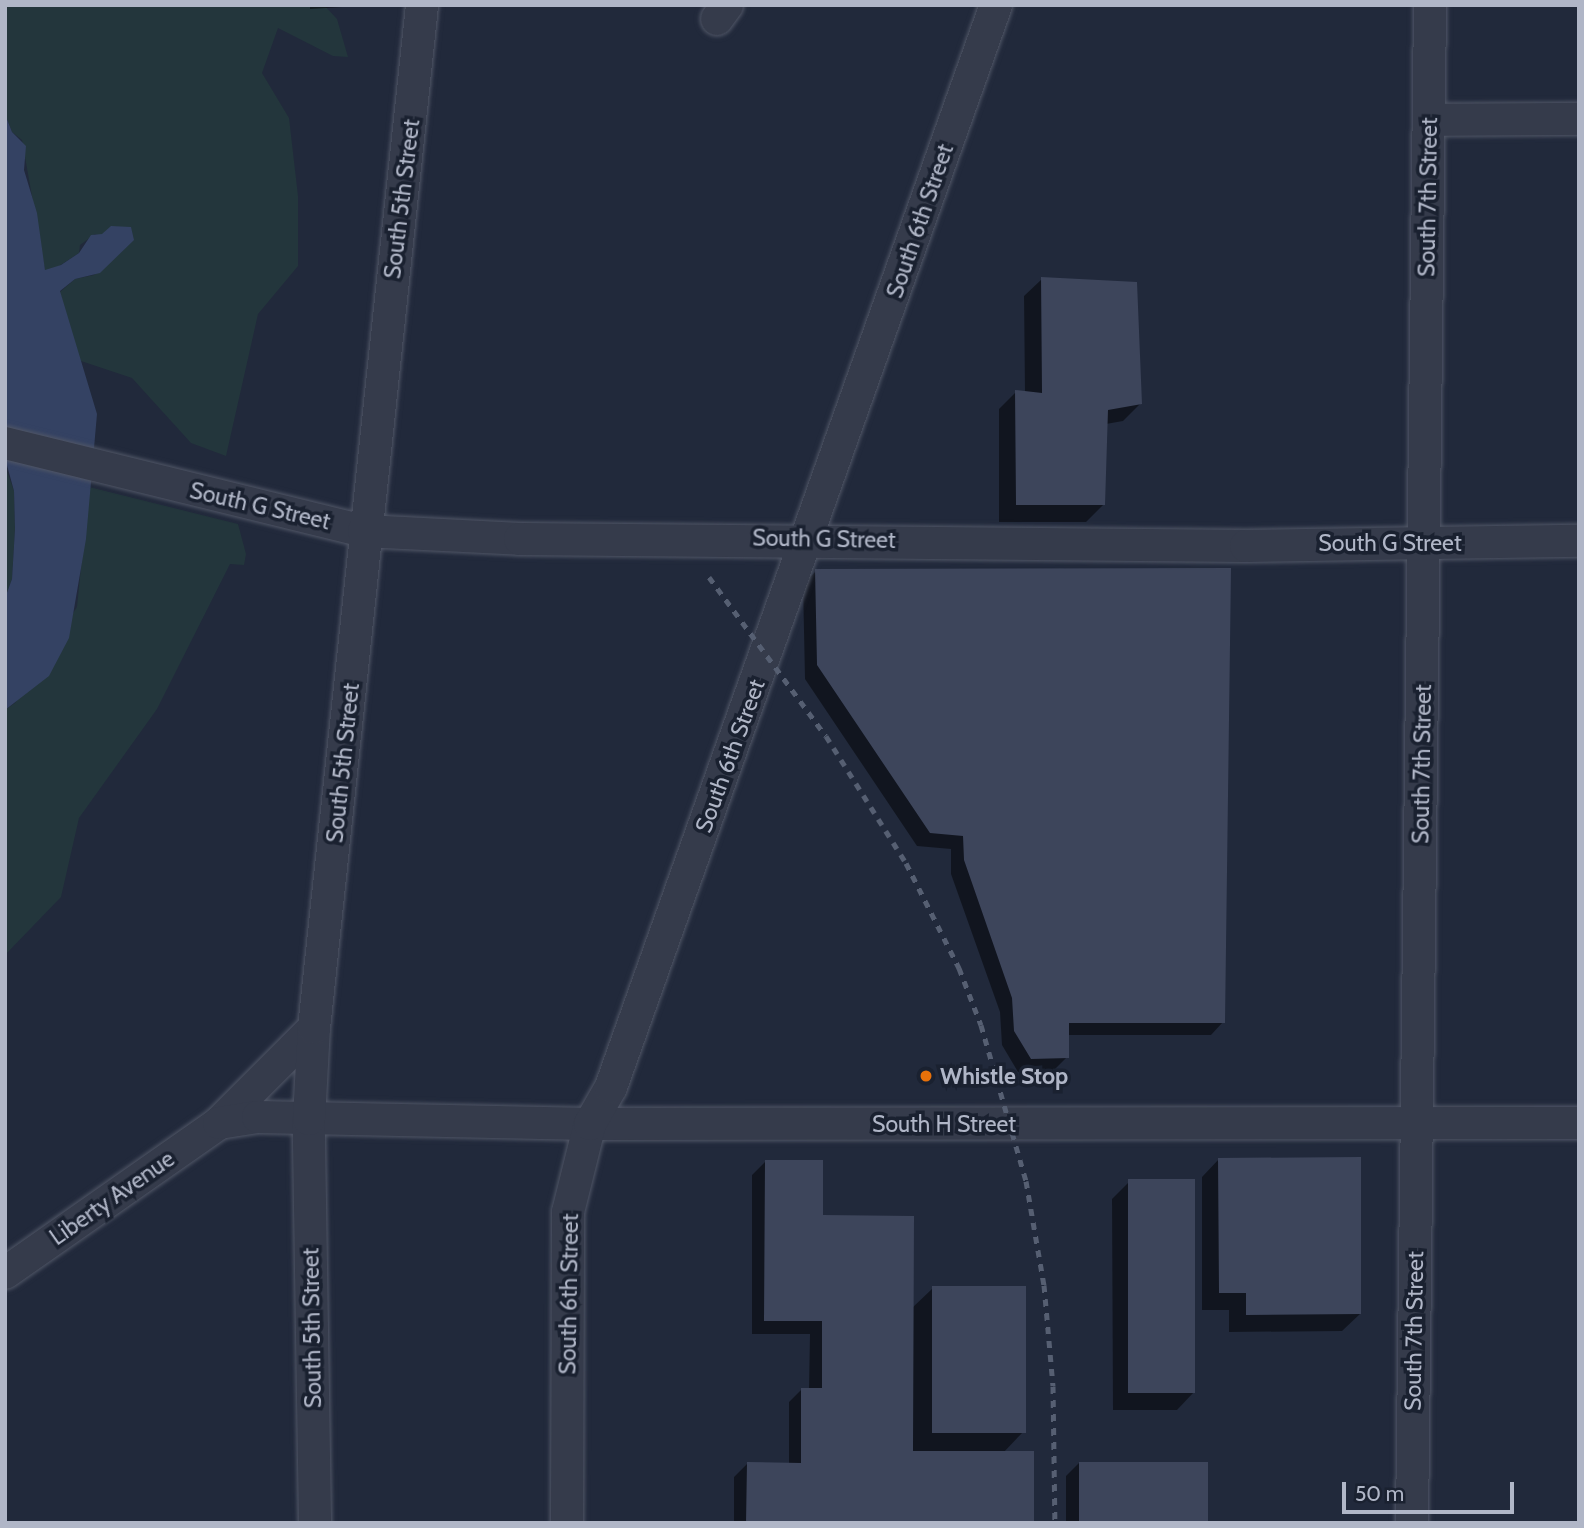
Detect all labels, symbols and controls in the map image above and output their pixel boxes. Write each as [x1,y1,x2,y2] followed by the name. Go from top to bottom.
[1413,117,1443,277] street label: South 7th Street
[379,118,425,280] street label: South 5th Street
[881,140,959,302] street label: South 6th Street
[187,476,333,536] street label: South G Street
[752,524,896,554] street label: South G Street
[1318,529,1462,557] street label: South G Street
[689,676,771,836] street label: South 6th Street
[321,682,365,844] street label: South 5th Street
[1407,684,1437,844] street label: South 7th Street
[940,1062,1068,1090] place label: Whistle Stop
[918,1068,934,1084] marker: Whistle Stop
[872,1110,1016,1138] street label: South H Street
[44,1145,180,1251] street label: Liberty Avenue
[554,1213,584,1375] street label: South 6th Street
[297,1248,327,1408] street label: South 5th Street
[1399,1251,1429,1411] street label: South 7th Street
[1346,1468,1518,1512] scale bar
[1355,1481,1404,1506] text: 50 m

